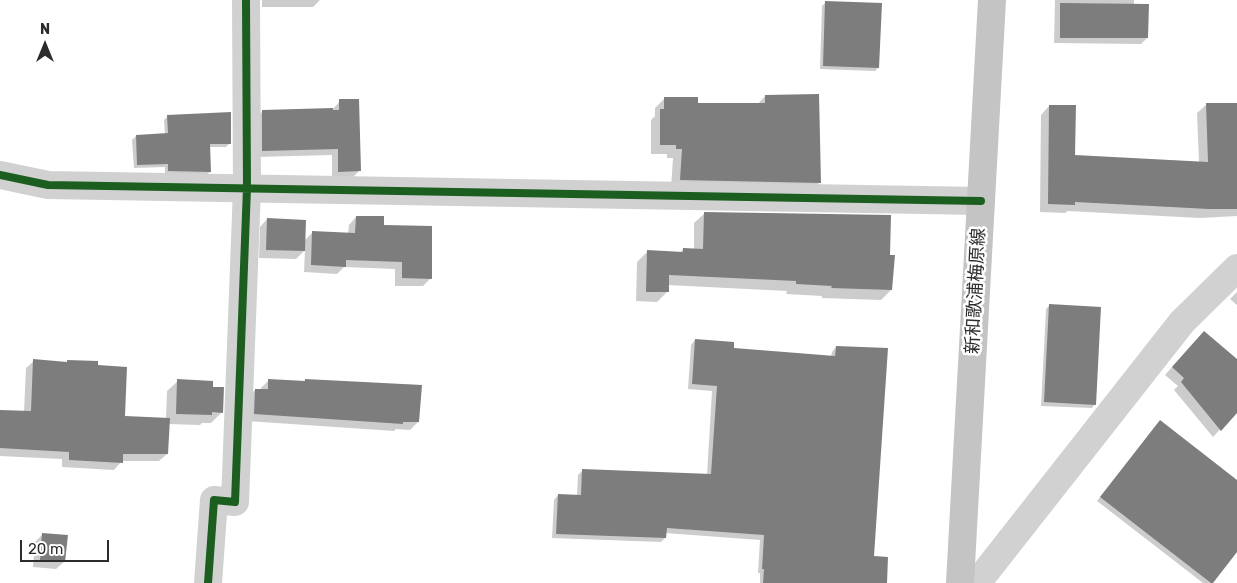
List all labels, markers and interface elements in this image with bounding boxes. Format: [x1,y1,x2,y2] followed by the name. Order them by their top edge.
[20,20,70,70] north arrow
[40,21,50,38] text: N
[962,228,990,354] street label: 新和歌浦梅原線
[22,530,111,562] scale bar
[28,540,63,558] text: 20 m

